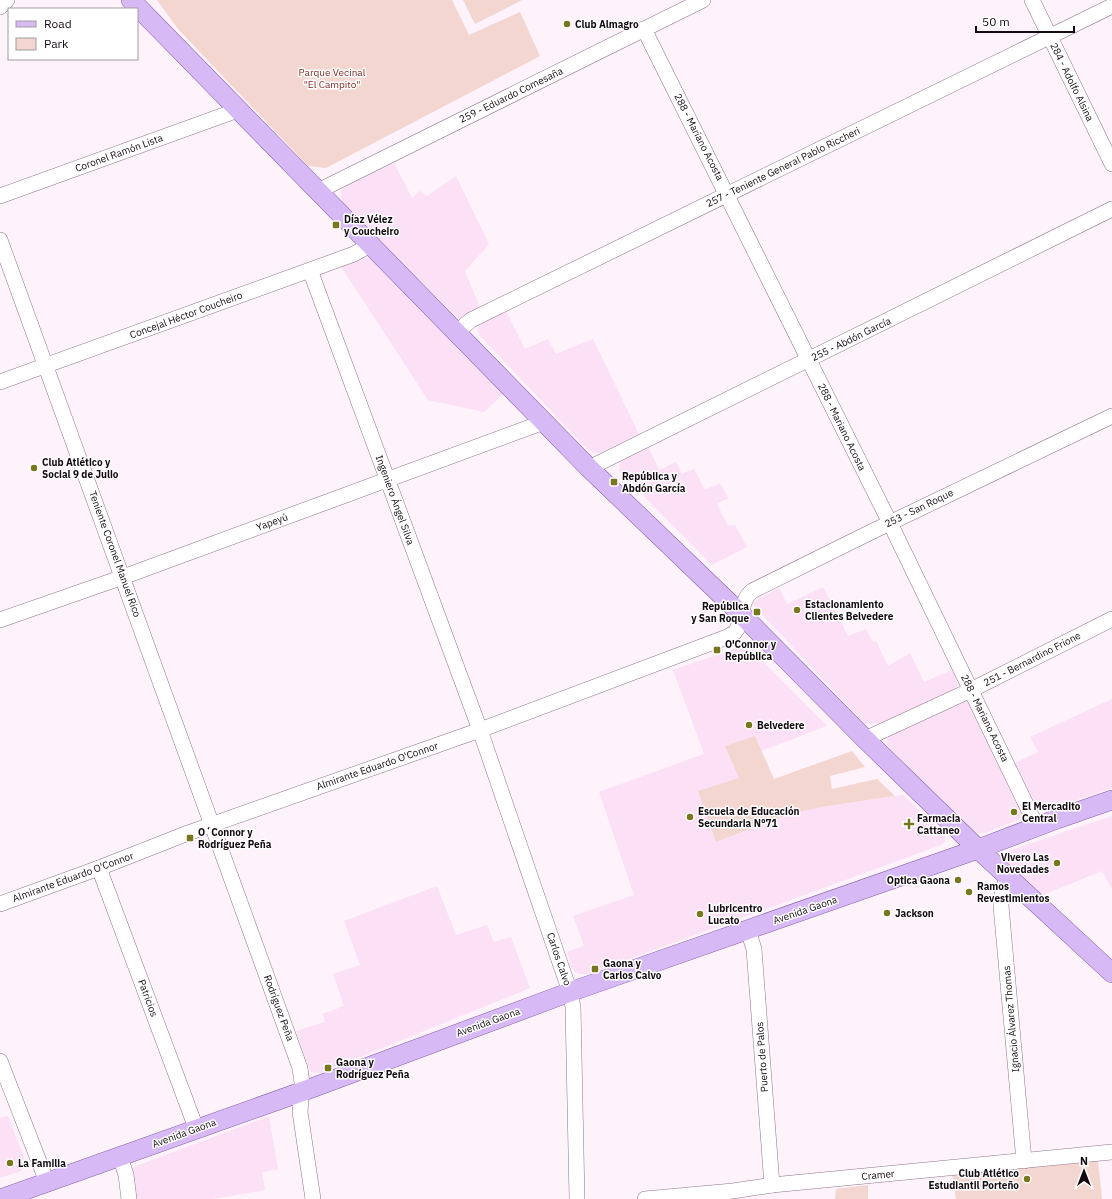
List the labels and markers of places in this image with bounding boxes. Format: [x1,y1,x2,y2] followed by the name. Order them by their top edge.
[575,18,639,31] place label: Club Almagro
[562,19,572,29] marker: Club Almagro
[344,213,399,238] place label: Díaz Vélez y Coucheiro
[331,220,341,230] marker: Díaz Vélez y Coucheiro
[42,456,119,481] place label: Club Atlético y Social 9 de Julio
[29,463,39,473] marker: Club Atlético y Social 9 de Julio
[622,470,686,495] place label: República y Abdón García
[609,477,619,487] marker: República y Abdón García
[805,598,894,623] place label: Estacionamiento Clientes Belvedere
[691,600,749,625] place label: República y San Roque
[792,605,802,615] marker: Estacionamiento Clientes Belvedere
[752,607,762,617] marker: República y San Roque
[725,638,777,663] place label: O'Connor y República
[712,645,722,655] marker: O'Connor y República
[757,719,805,732] place label: Belvedere
[744,720,754,730] marker: Belvedere
[1022,800,1081,825] place label: El Mercadito Central
[698,805,800,830] place label: Escuela de Educación Secundaria N°71
[1009,807,1019,817] marker: El Mercadito Central
[685,812,695,822] marker: Escuela de Educación Secundaria N°71
[917,812,961,837] place label: Farmacia Cattaneo
[904,819,914,829] marker: Farmacia Cattaneo
[198,826,272,851] place label: O´Connor y Rodríguez Peña
[185,833,195,843] marker: O´Connor y Rodríguez Peña
[997,851,1049,876] place label: Vivero Las Novedades
[1052,858,1062,868] marker: Vivero Las Novedades
[887,874,950,887] place label: Optica Gaona
[953,875,963,885] marker: Optica Gaona
[977,880,1050,905] place label: Ramos Revestimientos
[964,887,974,897] marker: Ramos Revestimientos
[708,902,763,927] place label: Lubricentro Lucato
[895,907,934,920] place label: Jackson
[882,908,892,918] marker: Jackson
[695,909,705,919] marker: Lubricentro Lucato
[603,957,662,982] place label: Gaona y Carlos Calvo
[590,964,600,974] marker: Gaona y Carlos Calvo
[336,1056,410,1081] place label: Gaona y Rodríguez Peña
[323,1063,333,1073] marker: Gaona y Rodríguez Peña
[18,1157,66,1170] place label: La Familia
[5,1158,15,1168] marker: La Familia
[928,1167,1019,1192] place label: Club Atlético Estudiantil Porteño
[1022,1174,1032,1184] marker: Club Atlético Estudiantil Porteño

